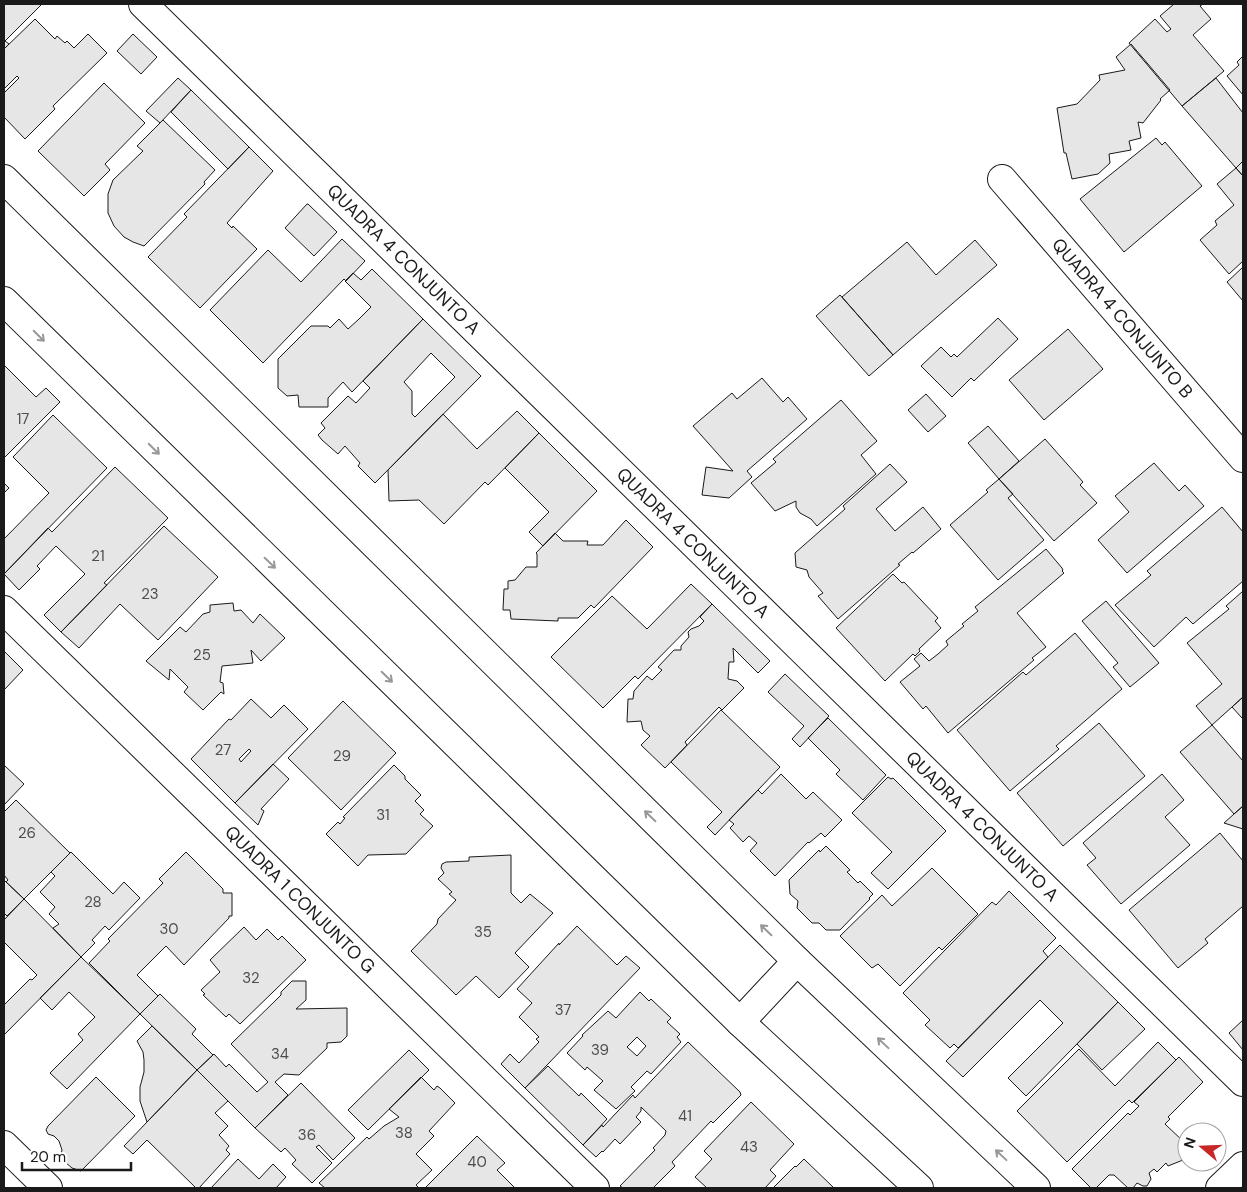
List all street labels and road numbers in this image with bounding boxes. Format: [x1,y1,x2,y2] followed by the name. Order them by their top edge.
[322,179,485,340] street label: QUADRA 4 CONJUNTO A
[1046,233,1198,404] street label: QUADRA 4 CONJUNTO B
[611,462,775,623] street label: QUADRA 4 CONJUNTO A
[900,746,1064,907] street label: QUADRA 4 CONJUNTO A
[219,820,381,979] street label: QUADRA 1 CONJUNTO G

